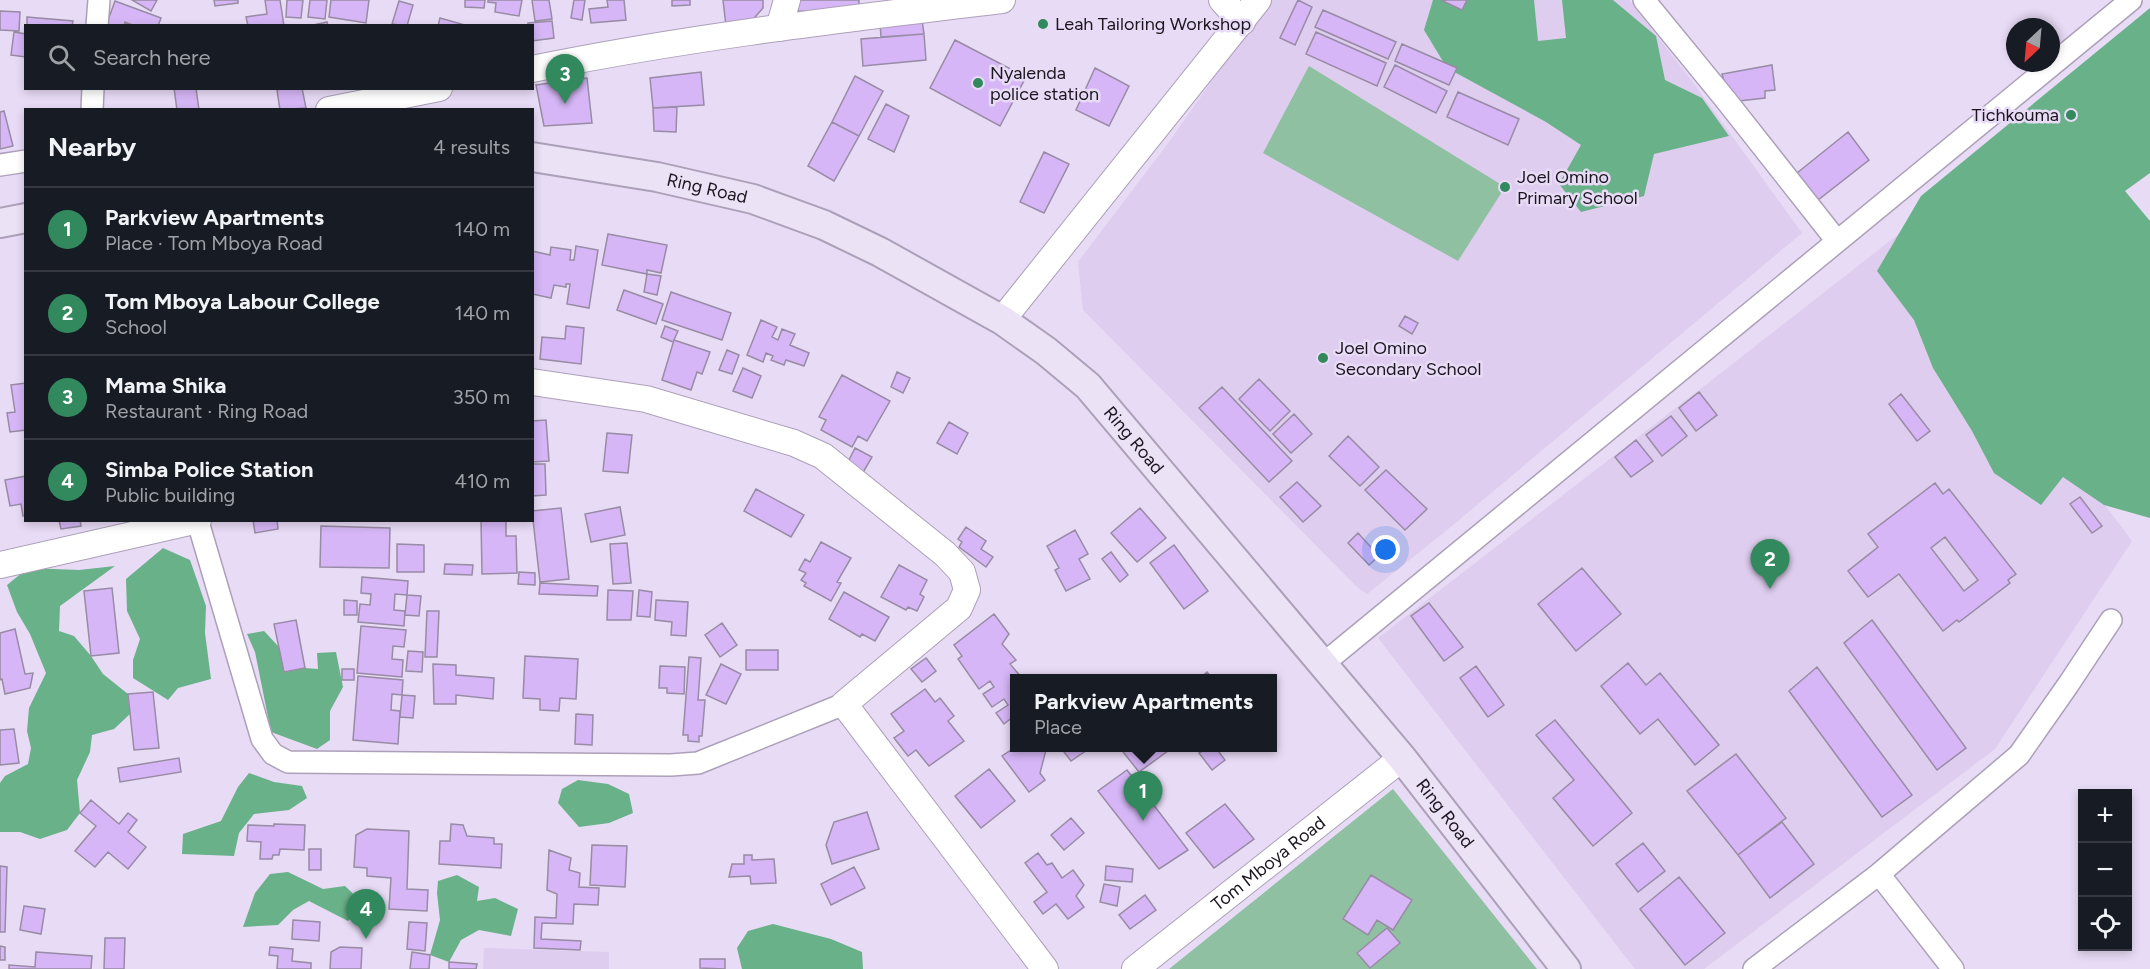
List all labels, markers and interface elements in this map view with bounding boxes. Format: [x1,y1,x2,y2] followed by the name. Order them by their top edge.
[1055,13,1251,35] place label: Leah Tailoring Workshop
[1036,17,1050,31] marker: Leah Tailoring Workshop
[2006,18,2060,72] north arrow
[24,24,534,90] search box
[45,41,78,74] icon: search
[93,44,211,71] text: Search here
[546,54,584,104] pin: 3
[990,62,1099,105] place label: Nyalenda police station
[971,76,985,90] marker: Nyalenda police station
[1972,104,2059,126] place label: Tichkouma
[2064,108,2078,122] marker: Tichkouma
[48,131,136,163] text: Nearby
[433,135,510,159] text: 4 results
[1517,166,1638,209] place label: Joel Omino Primary School
[665,169,750,208] street label: Ring Road
[1498,180,1512,194] marker: Joel Omino Primary School
[105,204,324,231] text: Parkview Apartments
[63,217,72,241] text: 1
[455,217,510,241] text: 140 m
[105,231,323,255] text: Place · Tom Mboya Road
[105,288,380,315] text: Tom Mboya Labour College
[62,301,73,325] text: 2
[455,301,510,325] text: 140 m
[105,315,167,339] text: School
[1335,337,1482,380] place label: Joel Omino Secondary School
[1316,351,1330,365] marker: Joel Omino Secondary School
[105,372,226,399] text: Mama Shika
[62,385,73,409] text: 3
[453,385,510,409] text: 350 m
[105,399,308,423] text: Restaurant · Ring Road
[1099,402,1169,479] street label: Ring Road
[105,456,313,483] text: Simba Police Station
[61,469,74,493] text: 4
[455,469,510,493] text: 410 m
[105,483,235,507] text: Public building
[1371,535,1400,564] your location
[1750,540,1790,589] pin: 2
[1010,674,1277,752] popup
[1034,688,1253,715] text: Parkview Apartments
[1034,715,1082,739] text: Place
[1124,772,1162,821] pin: 1
[1411,774,1479,853] street label: Ring Road
[2078,789,2132,951] map controls
[2078,789,2132,843] button: +
[1207,812,1330,915] street label: Tom Mboya Road
[2078,843,2132,897] button: −
[346,890,386,939] pin: 4
[2078,897,2132,951] button: locate

